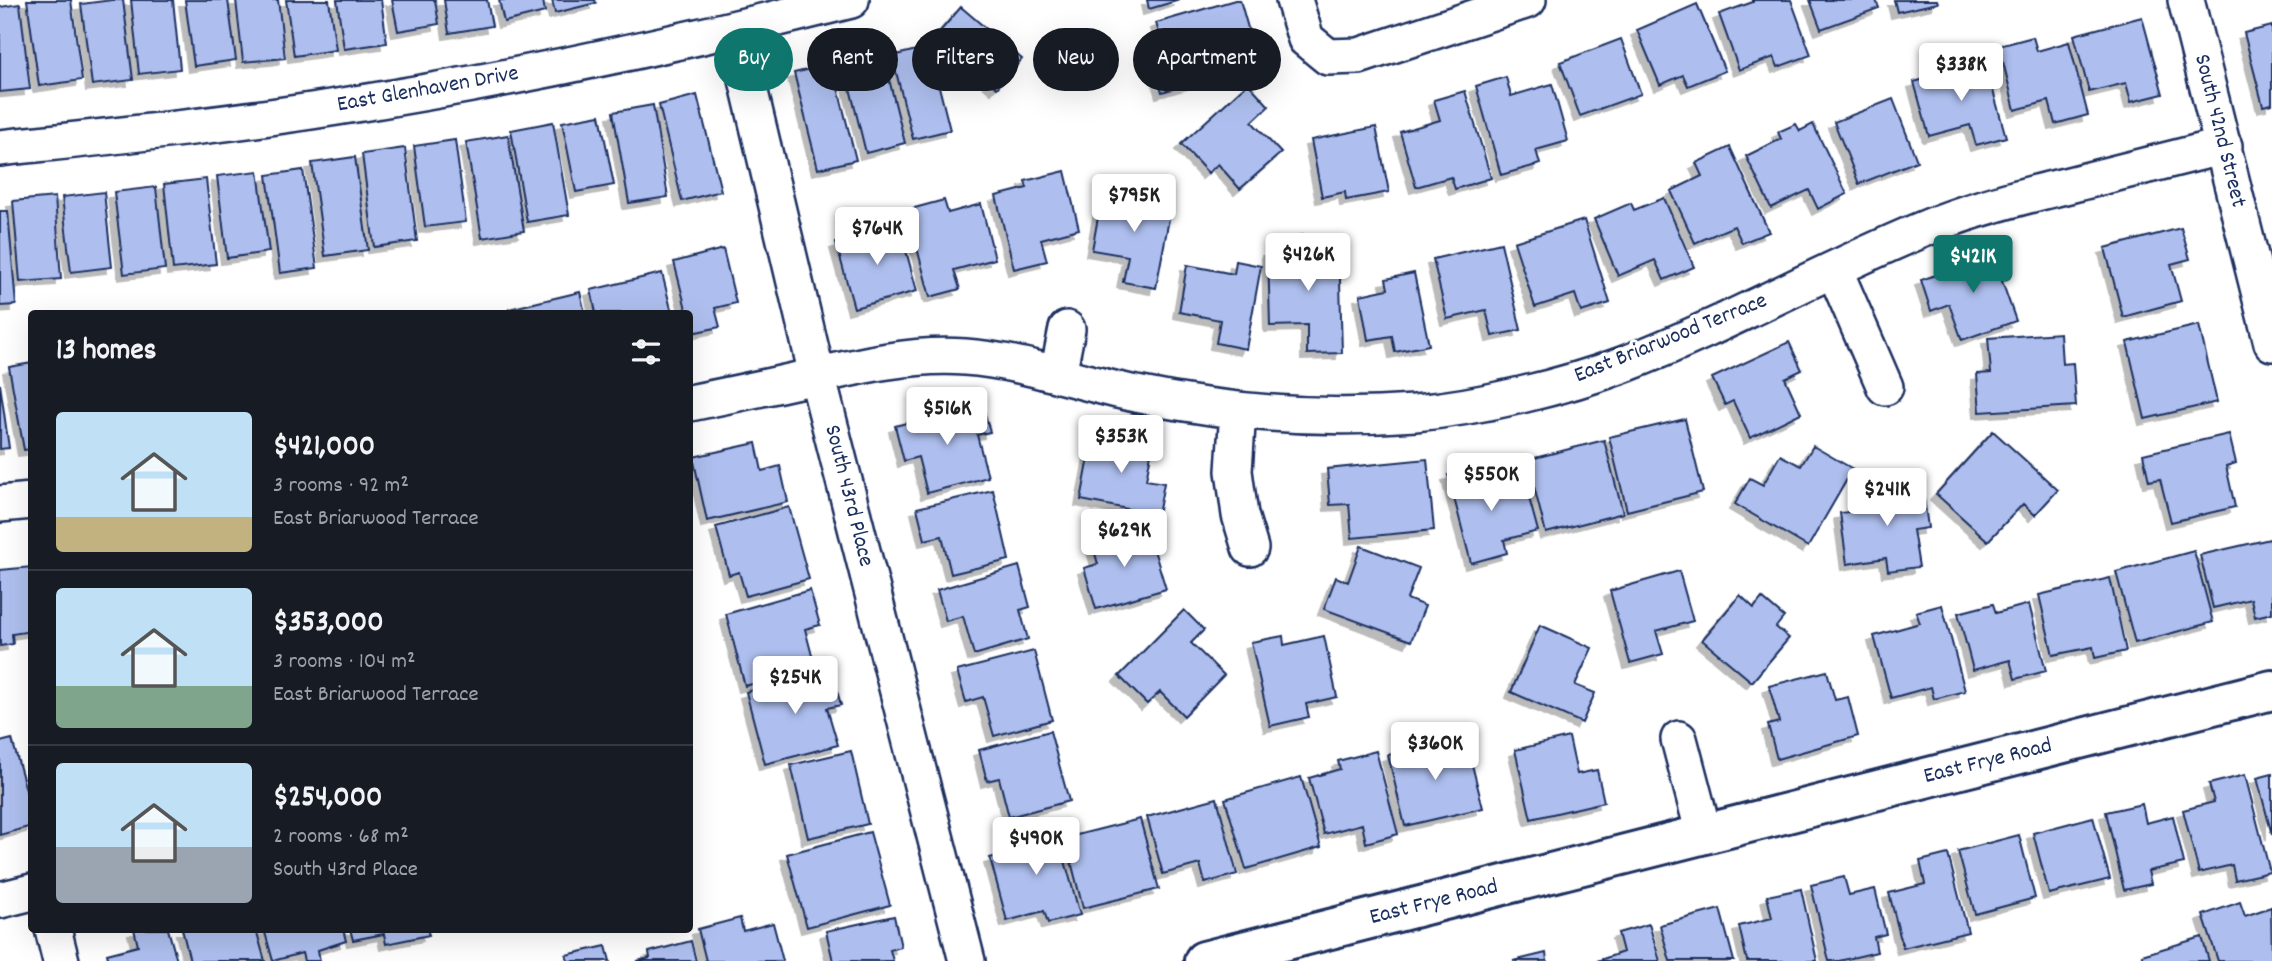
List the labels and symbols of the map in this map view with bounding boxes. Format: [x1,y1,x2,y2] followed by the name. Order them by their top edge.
[1912,43,2010,103] pin: $338K
[2184,51,2254,211] street label: South 42nd Street
[335,58,521,122] street label: East Glenhaven Drive
[1085,174,1183,234] pin: $795K
[828,208,926,267] pin: $764K
[1259,233,1357,293] pin: $426K
[1924,236,2022,295] pin: $421K
[1570,285,1772,393] street label: East Briarwood Terrace
[898,388,996,447] pin: $516K
[1072,416,1170,475] pin: $353K
[814,422,882,570] street label: South 43rd Place
[1442,454,1540,513] pin: $550K
[1838,468,1936,528] pin: $241K
[1075,510,1173,569] pin: $629K
[746,656,844,716] pin: $254K
[1386,722,1484,782] pin: $360K
[1920,730,2056,794] street label: East Frye Road
[987,818,1085,877] pin: $490K
[1366,871,1502,935] street label: East Frye Road

